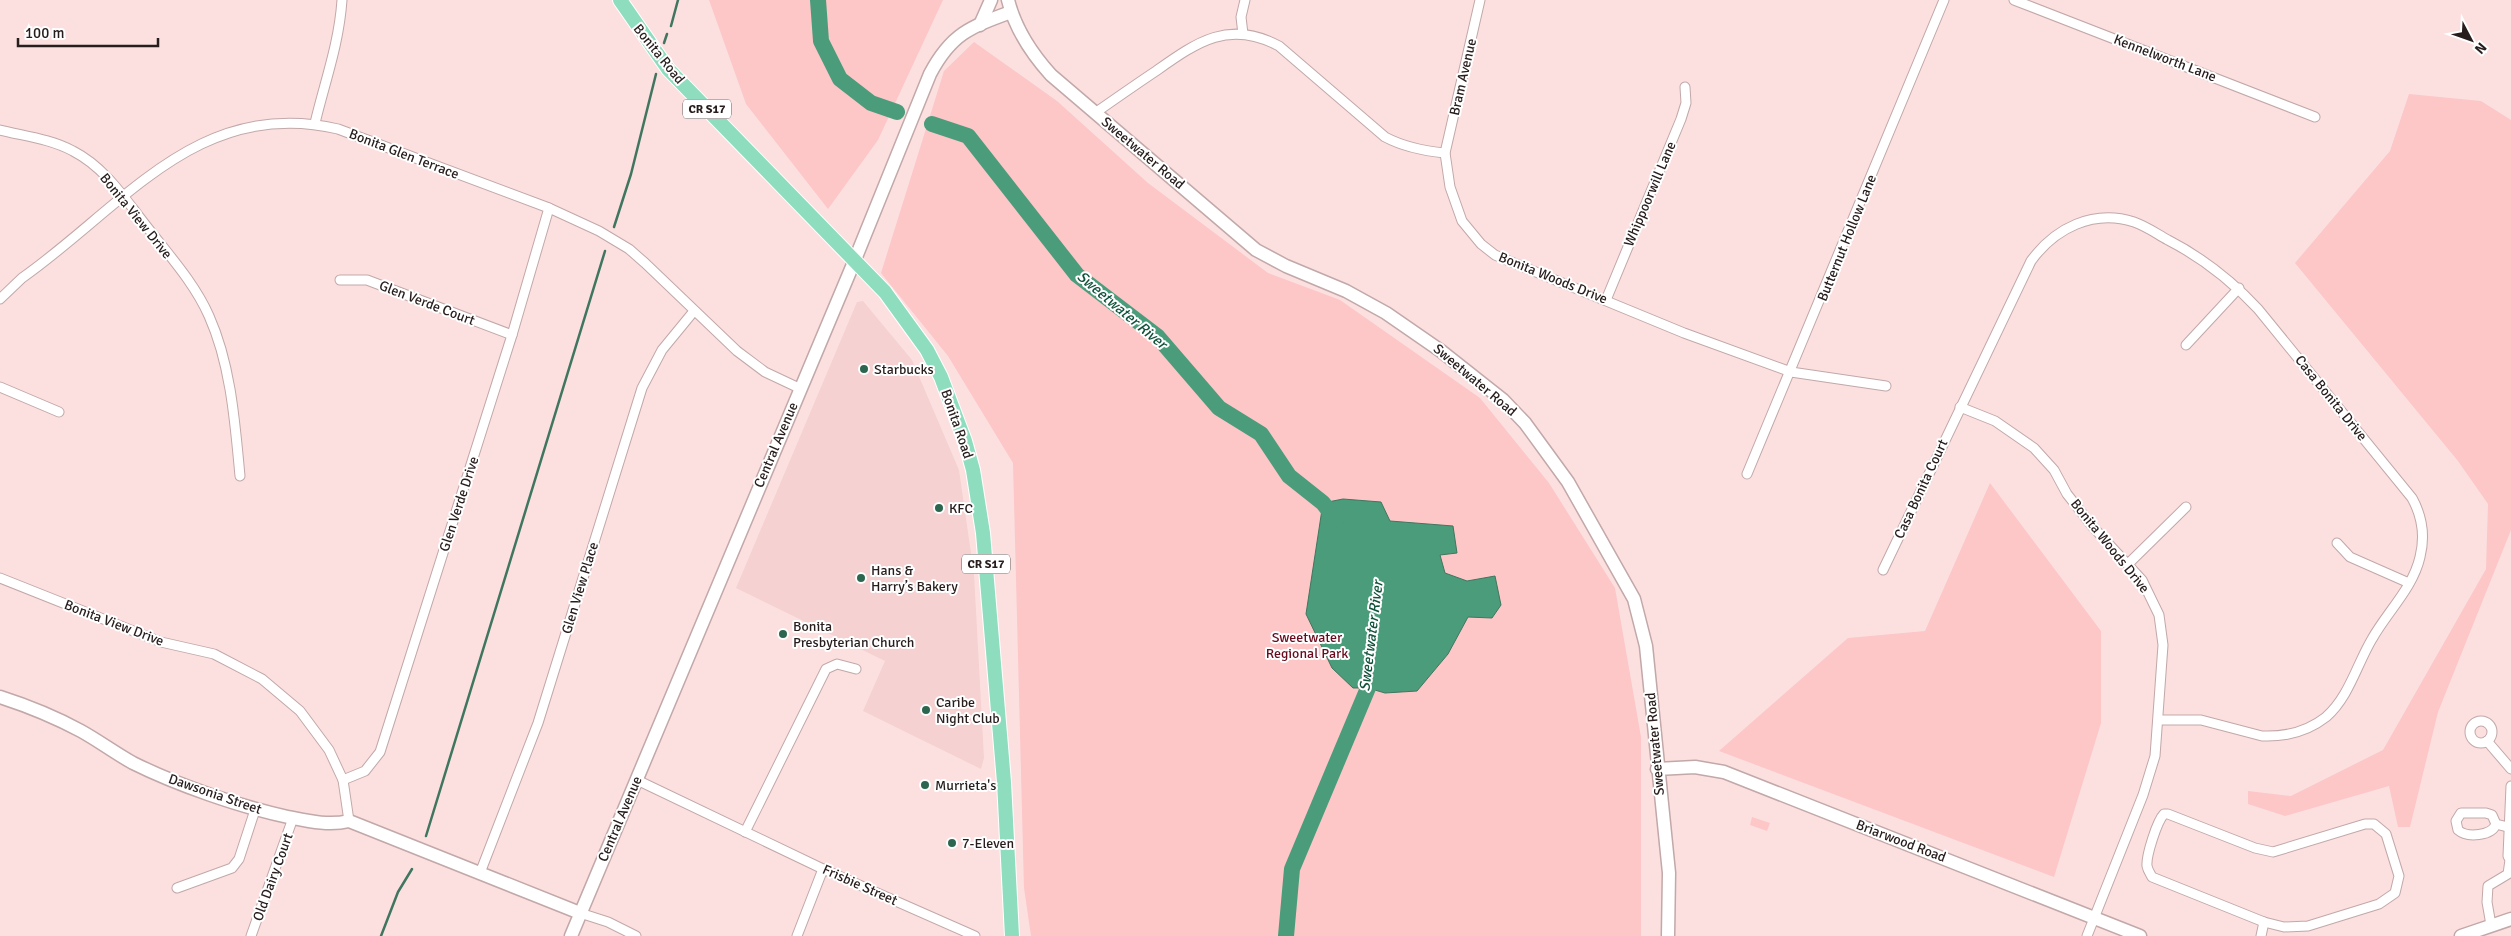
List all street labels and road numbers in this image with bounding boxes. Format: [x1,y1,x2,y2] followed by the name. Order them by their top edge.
[630,21,688,87] street label: Bonita Road
[2111,31,2219,85] street label: Kennelworth Lane
[1446,37,1480,117] street label: Bram Avenue
[683,100,731,118] road number: CR S17
[1098,113,1188,193] street label: Sweetwater Road
[347,125,461,183] street label: Bonita Glen Terrace
[1620,139,1680,249] street label: Whippoorwill Lane
[96,170,176,262] street label: Bonita View Drive
[1814,172,1880,304] street label: Butternut Hollow Lane
[1496,248,1610,308] street label: Bonita Woods Drive
[377,277,477,329] street label: Glen Verde Court
[1430,340,1520,420] street label: Sweetwater Road
[2291,352,2371,444] street label: Casa Bonita Drive
[937,387,977,461] street label: Bonita Road
[750,400,802,490] street label: Central Avenue
[1891,437,1951,541] street label: Casa Bonita Court
[436,454,482,554] street label: Glen Verde Drive
[2067,496,2153,596] street label: Bonita Woods Drive
[558,540,602,636] street label: Glen View Place
[962,554,1010,574] road number: CR S17
[62,596,166,650] street label: Bonita View Drive
[1642,692,1668,796] street label: Sweetwater Road
[166,770,264,818] street label: Dawsonia Street
[594,774,646,864] street label: Central Avenue
[1854,816,1948,866] street label: Briarwood Road
[249,831,297,923] street label: Old Dairy Court
[820,861,900,909] street label: Frisbie Street

